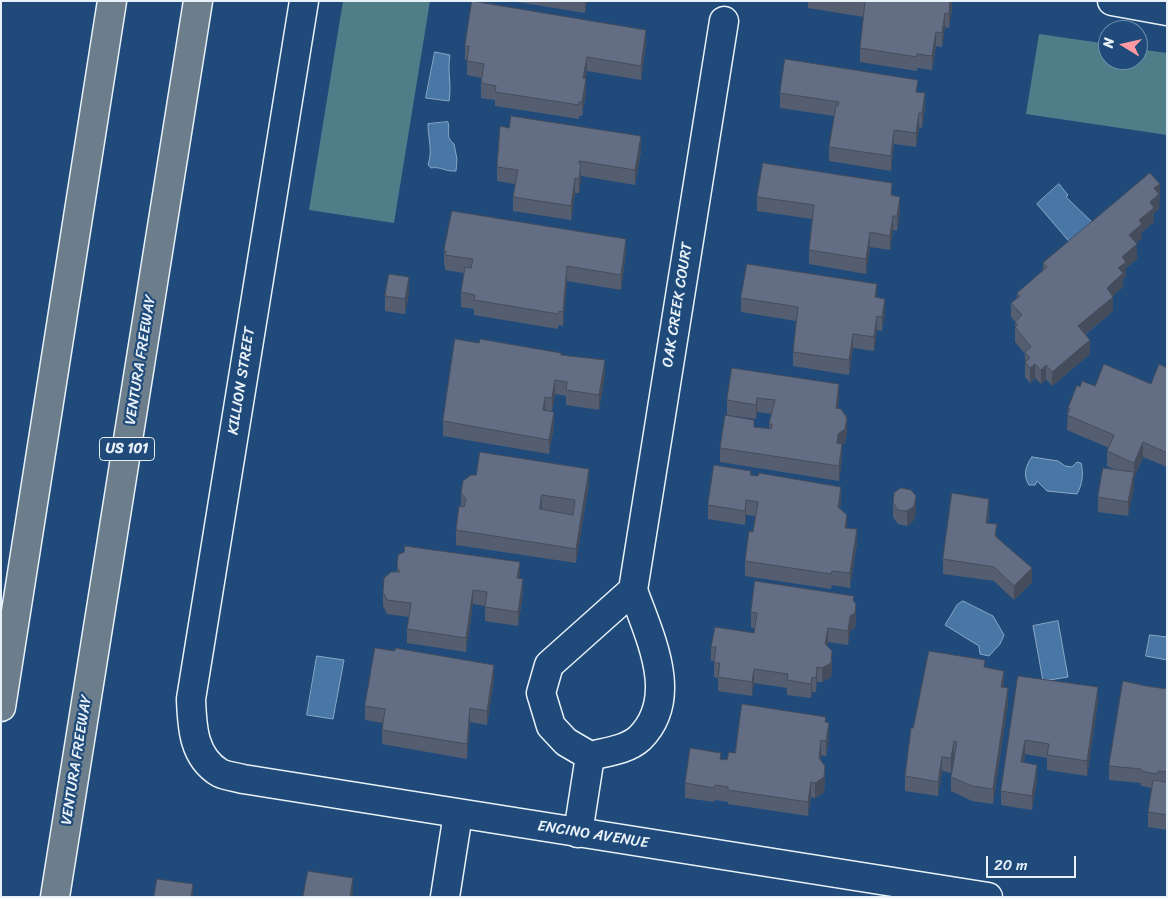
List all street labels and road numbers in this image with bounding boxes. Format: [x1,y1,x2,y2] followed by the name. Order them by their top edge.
[659,241,697,369] street label: OAK CREEK COURT
[122,294,160,426] street label: VENTURA FREEWAY
[225,326,259,436] street label: KILLION STREET
[100,438,154,460] road number: US 101
[58,694,96,826] street label: VENTURA FREEWAY
[536,817,650,853] street label: ENCINO AVENUE

